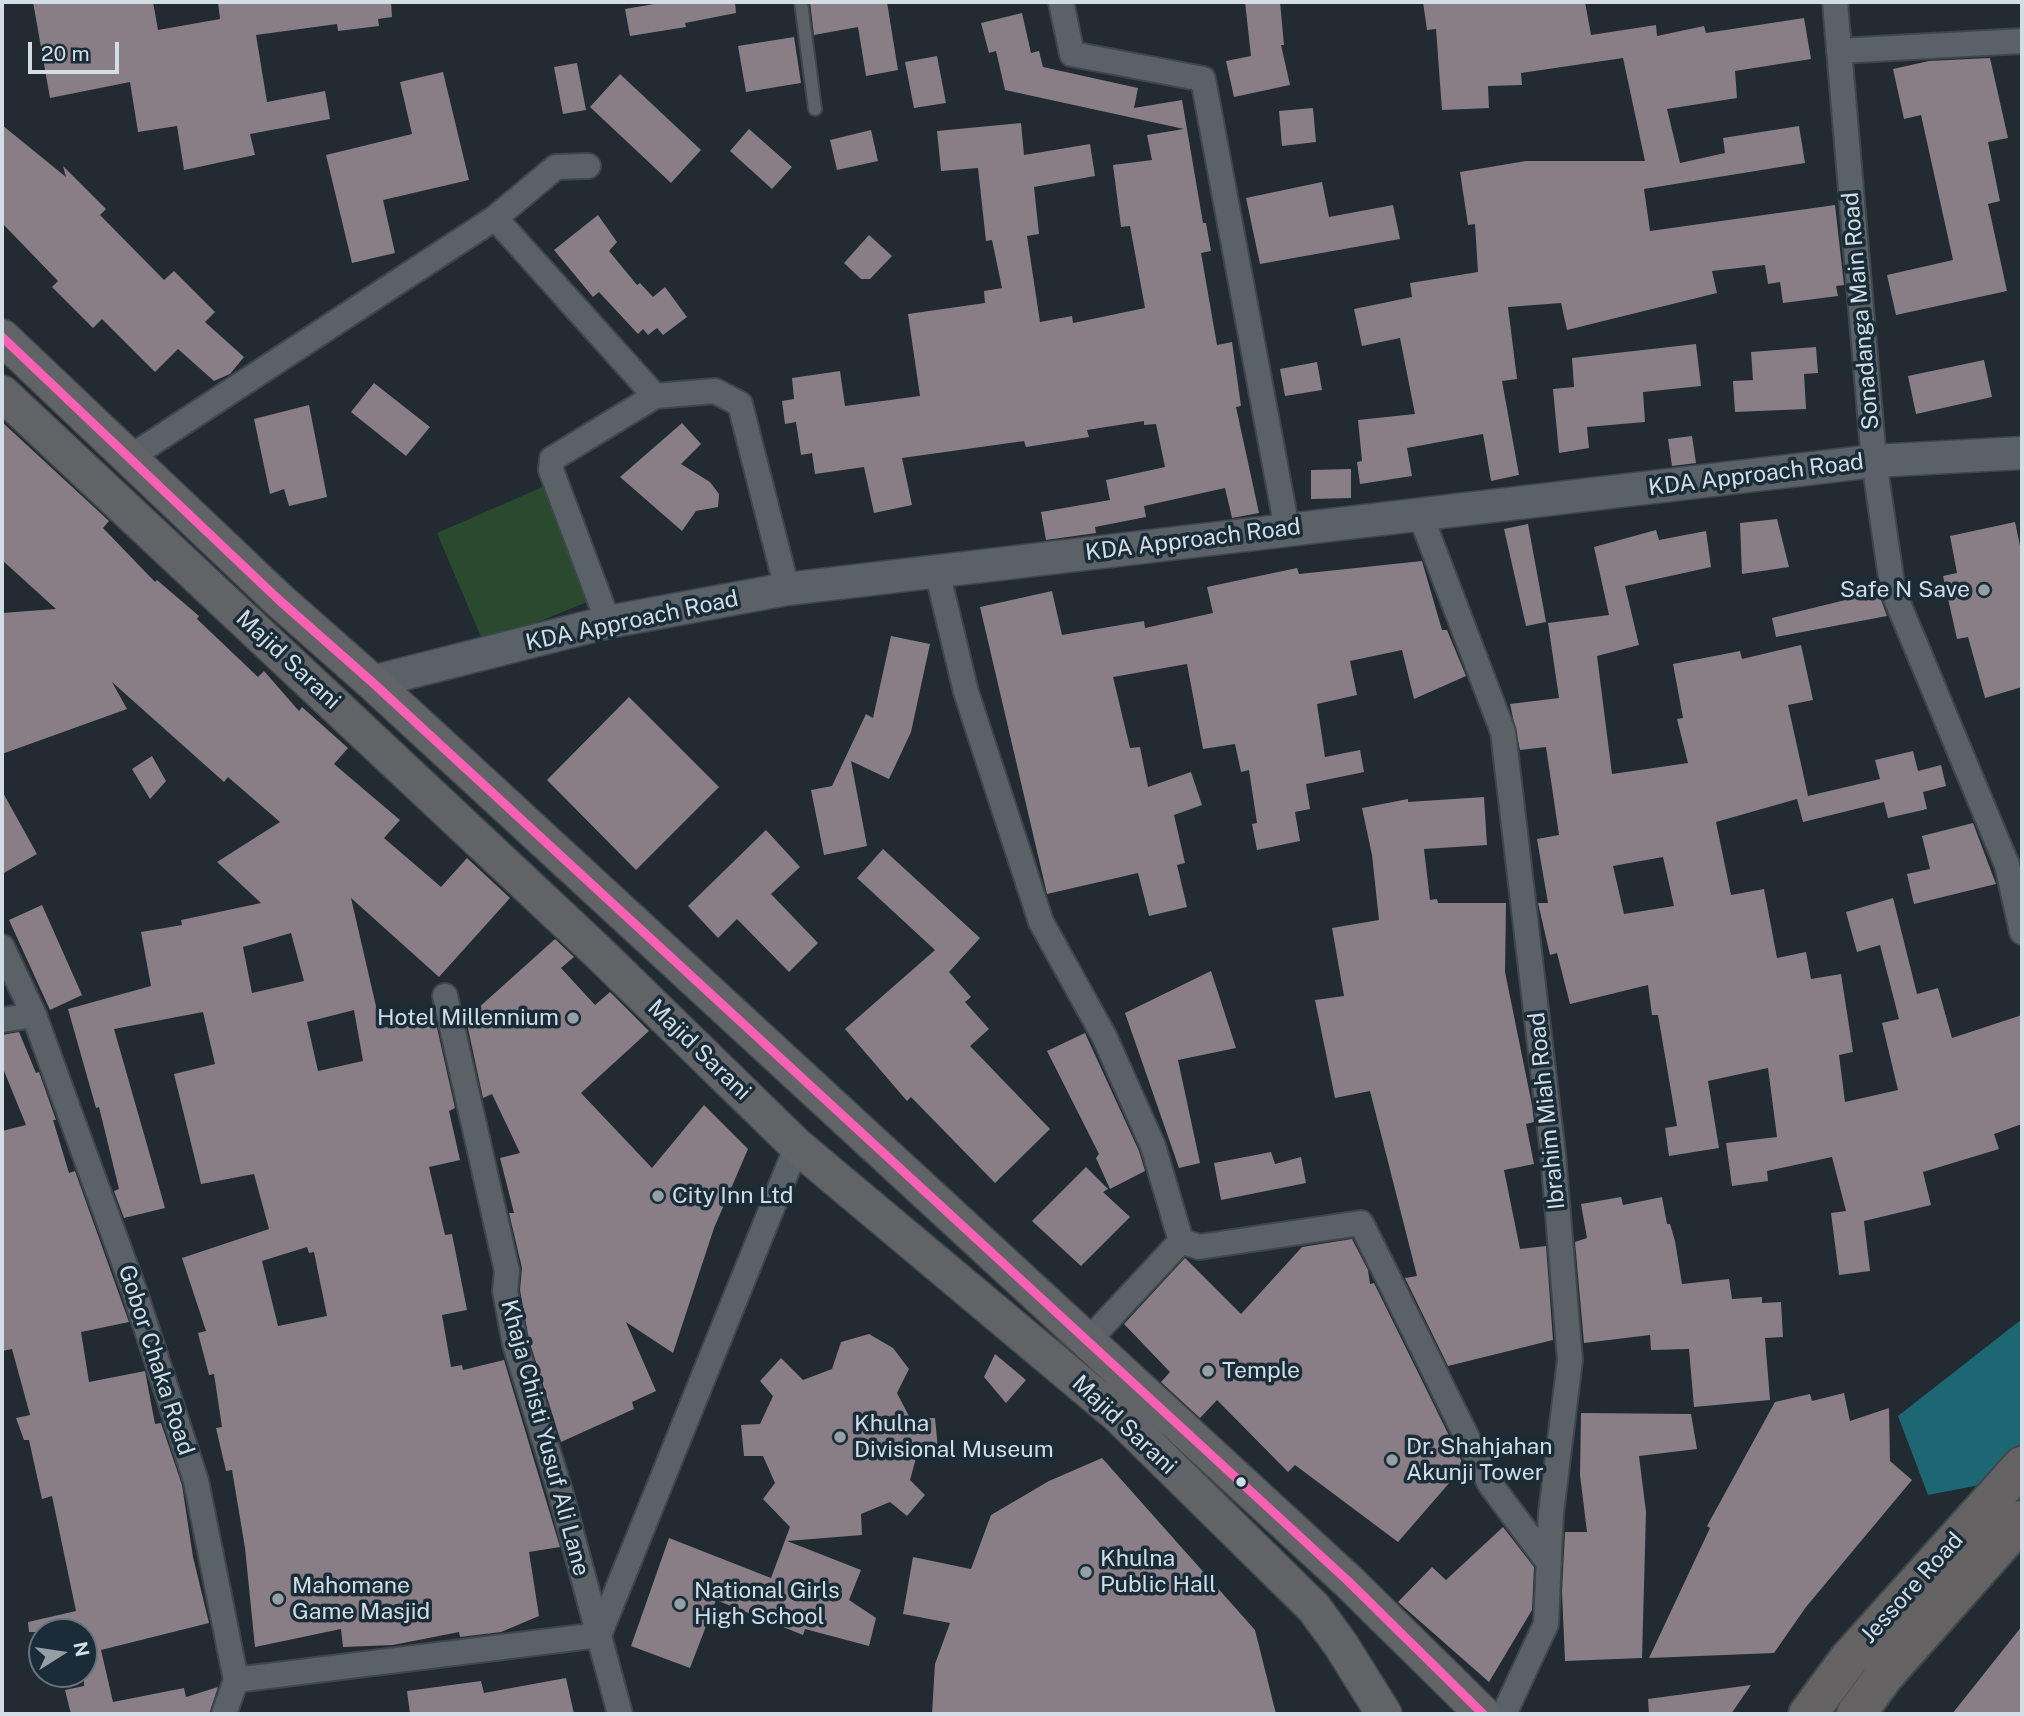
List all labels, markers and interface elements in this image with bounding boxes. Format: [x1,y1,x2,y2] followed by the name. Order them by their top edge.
[32,28,122,72] scale bar
[41,41,90,66] text: 20 m
[1837,191,1885,431] street label: Sonadanga Main Road
[1647,448,1865,502] street label: KDA Approach Road
[1084,513,1302,567] street label: KDA Approach Road
[1840,576,1970,604] place label: Safe N Save
[1976,582,1992,598] marker: Safe N Save
[523,585,741,657] street label: KDA Approach Road
[230,605,346,715] street label: Majid Sarani
[642,994,756,1106] street label: Majid Sarani
[377,1004,559,1032] place label: Hotel Millennium
[565,1010,581,1026] marker: Hotel Millennium
[1523,1011,1571,1211] street label: Ibrahim Miah Road
[672,1182,793,1210] place label: City Inn Ltd
[650,1188,666,1204] marker: City Inn Ltd
[112,1261,200,1459] street label: Gobor Chaka Road
[495,1297,595,1579] street label: Khaja Chisti Yusuf Ali Lane
[1222,1357,1300,1385] place label: Temple
[1200,1363,1216,1379] marker: Temple
[1066,1370,1182,1480] street label: Majid Sarani
[854,1410,1054,1464] place label: Khulna Divisional Museum
[832,1429,848,1445] marker: Khulna Divisional Museum
[1406,1433,1553,1487] place label: Dr. Shahjahan Akunji Tower
[1384,1452,1400,1468] marker: Dr. Shahjahan Akunji Tower
[1234,1475,1248,1489] unlabelled marker
[1855,1527,1969,1649] street label: Jessore Road
[1100,1545,1216,1599] place label: Khulna Public Hall
[1078,1564,1094,1580] marker: Khulna Public Hall
[292,1572,430,1626] place label: Mahomane Game Masjid
[694,1577,840,1631] place label: National Girls High School
[270,1591,286,1607] marker: Mahomane Game Masjid
[672,1596,688,1612] marker: National Girls High School
[28,1618,98,1688] north arrow
[69,1639,94,1659] text: N

